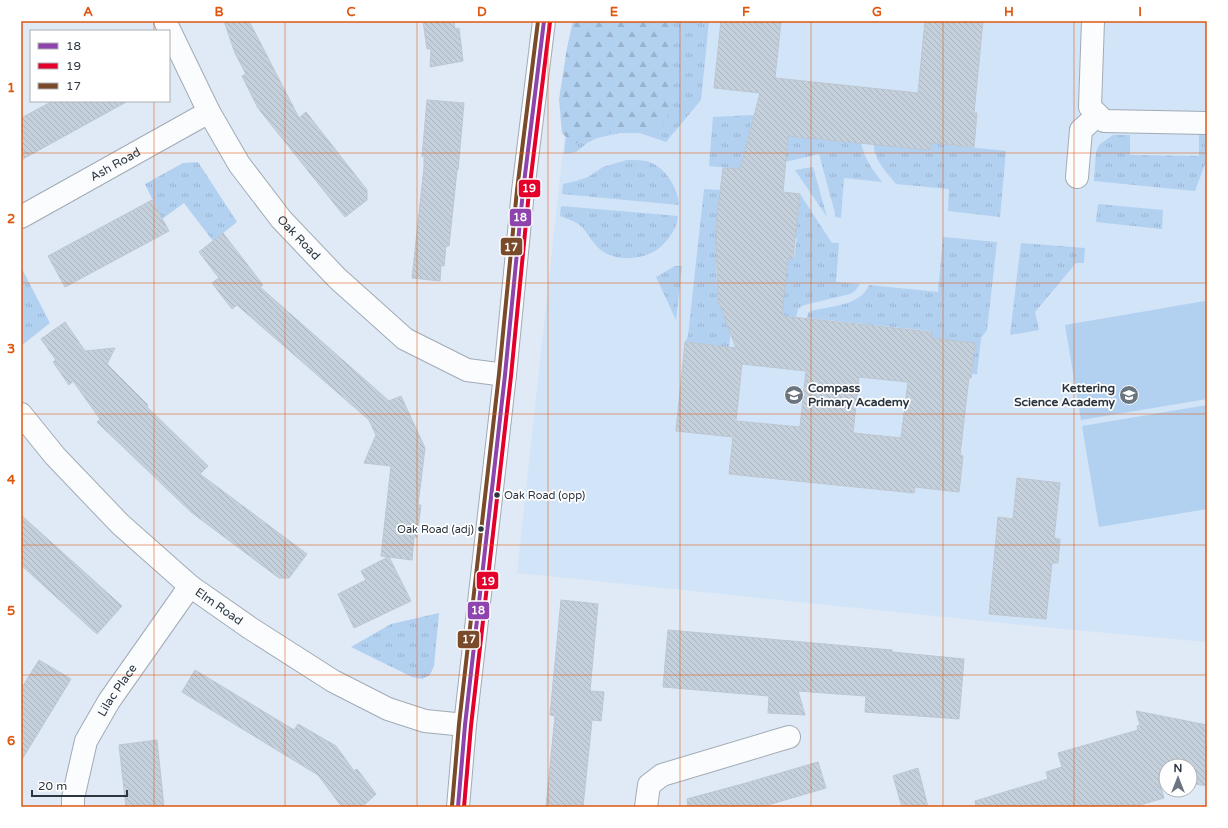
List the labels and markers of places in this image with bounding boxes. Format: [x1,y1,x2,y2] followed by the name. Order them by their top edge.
[808,381,910,410] place label: Compass Primary Academy
[1014,381,1116,410] place label: Kettering Science Academy
[783,384,805,406] school or university icon: Compass Primary Academy
[1118,384,1140,406] school or university icon: Kettering Science Academy
[504,489,585,502] place label: Oak Road (opp)
[492,490,502,500] marker: Oak Road (opp)
[397,523,474,536] place label: Oak Road (adj)
[476,524,486,534] marker: Oak Road (adj)

